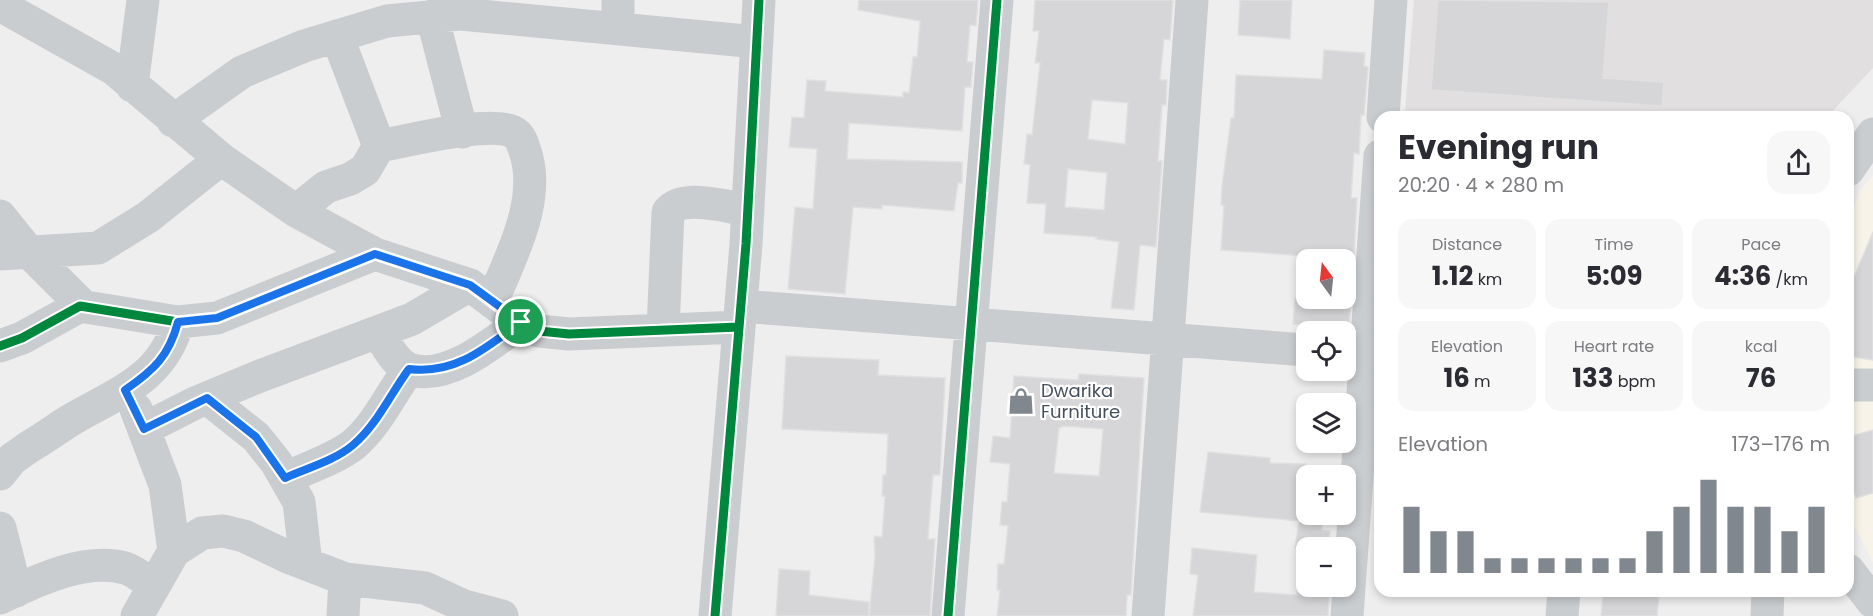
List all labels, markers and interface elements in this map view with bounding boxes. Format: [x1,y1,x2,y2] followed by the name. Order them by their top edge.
[1398,124,1599,171] text: Evening run
[1767,131,1830,194] button: share
[1398,171,1564,199] text: 20:20 · 4 × 280 m
[1432,233,1502,256] text: Distance
[1595,233,1634,256] text: Time
[1741,233,1781,256] text: Pace
[1296,249,1356,309] north arrow
[1296,249,1356,597] map controls
[1432,258,1473,294] text: 1.12
[1585,258,1643,294] text: 5:09
[1714,258,1771,294] text: 4:36
[1473,268,1502,291] text: km
[1771,268,1808,291] text: /km
[495,296,546,347] pin
[504,305,537,338] icon: arrive
[1296,321,1356,381] button: locate
[1431,335,1503,358] text: Elevation
[1574,335,1654,358] text: Heart rate
[1745,335,1777,358] text: kcal
[1443,360,1470,396] text: 16
[1572,360,1613,396] text: 133
[1746,360,1776,396] text: 76
[1470,370,1491,393] text: m
[1613,370,1656,393] text: bpm
[1041,378,1120,424] place label: Dwarika Furniture
[1006,386,1036,416] shop icon: Dwarika Furniture
[1296,393,1356,453] button: layers
[1398,430,1488,458] text: Elevation
[1731,430,1830,458] text: 173–176 m
[1296,465,1356,525] button: +
[1296,537,1356,597] button: −

